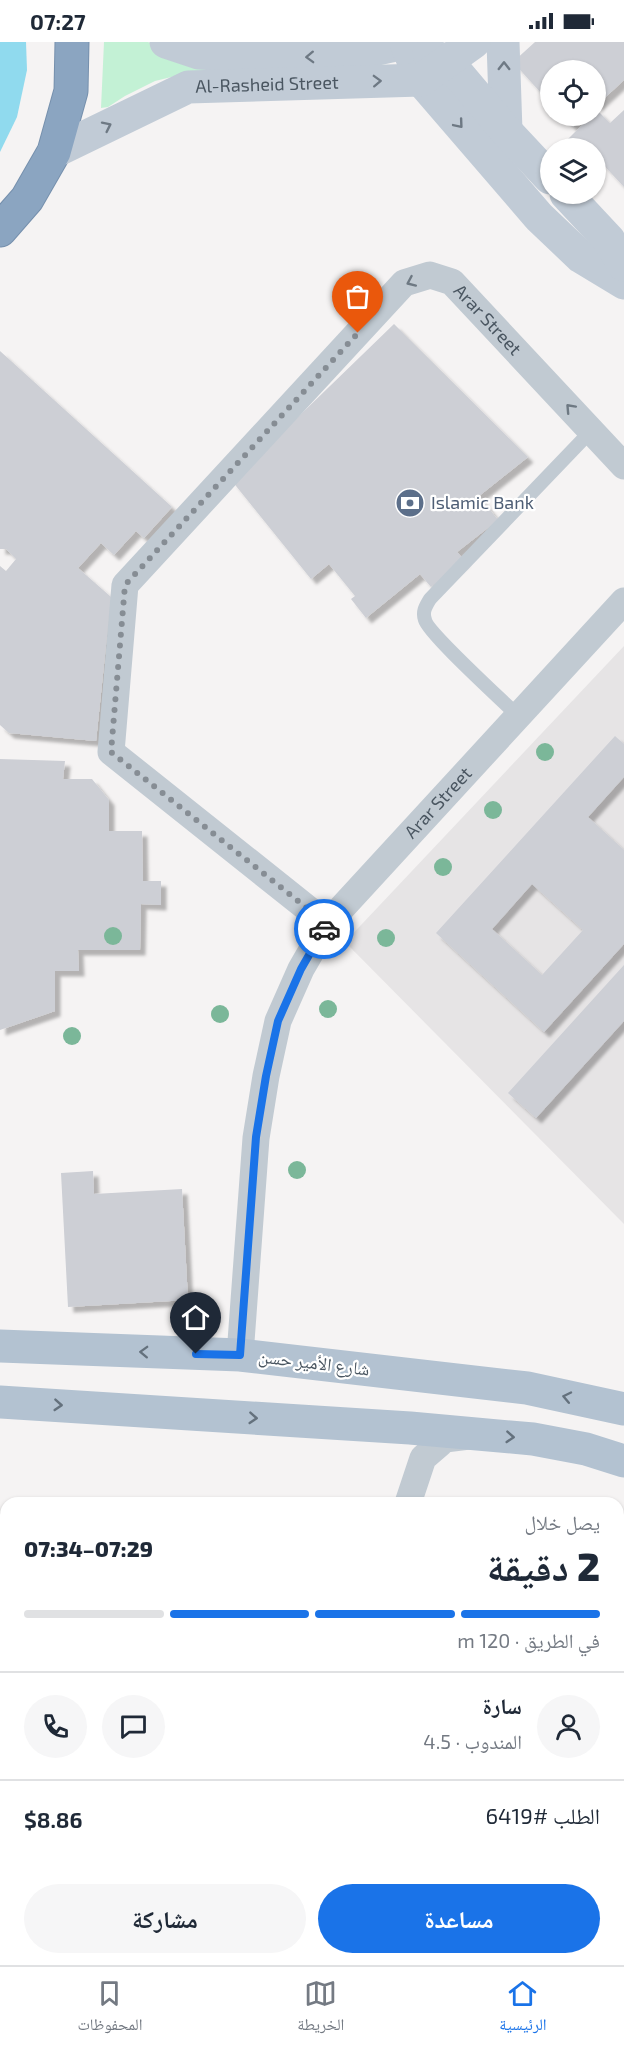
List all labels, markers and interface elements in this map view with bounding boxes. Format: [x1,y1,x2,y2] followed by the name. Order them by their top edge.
[30,8,86,34] text: 07:27
[305,51,314,63] one-way arrow
[540,60,606,204] map controls
[540,60,606,126] button: locate
[498,61,510,70] one-way arrow
[195,70,339,97] street label: Al-Rasheid Street
[372,75,381,88] one-way arrow
[452,117,463,128] one-way arrow
[100,121,111,133] one-way arrow
[540,138,606,204] button: layers
[332,271,383,333] pin
[407,275,418,287] one-way arrow
[450,279,527,359] street label: Arar Street
[341,280,374,313] icon: bag
[566,404,577,415] one-way arrow
[394,487,426,519] bank icon: Islamic Bank
[431,491,534,513] place label: Islamic Bank
[399,762,476,843] street label: Arar Street
[294,899,354,959] courier
[308,913,341,946] icon: car
[170,1292,221,1354] pin
[179,1301,212,1334] icon: home
[257,1344,371,1381] street label: شارع الأمير حسن
[139,1346,148,1359] one-way arrow
[562,1391,572,1404] one-way arrow
[54,1398,63,1411] one-way arrow
[249,1411,258,1424] one-way arrow
[506,1431,515,1444] one-way arrow
[524,1510,600,1534] text: يصل خلال
[24,1535,153,1561] text: 07:29–07:34
[487,1542,600,1589] text: 2 دقيقة
[457,1628,600,1652] text: في الطريق · 120 m
[483,1692,522,1718] text: سارة
[24,1695,87,1758] button: phone
[102,1695,165,1758] button: chat
[537,1695,600,1758] button: person
[423,1729,522,1753] text: المندوب · 4.5
[485,1802,600,1828] text: الطلب #6419
[24,1806,83,1832] text: $8.86
[24,1884,306,1953] button: مشاركة
[318,1884,600,1953] button: مساعدة
[77,1977,143,2040] tab: المحفوظات
[297,1977,344,2040] tab: الخريطة
[499,1977,547,2040] tab: الرئيسية

